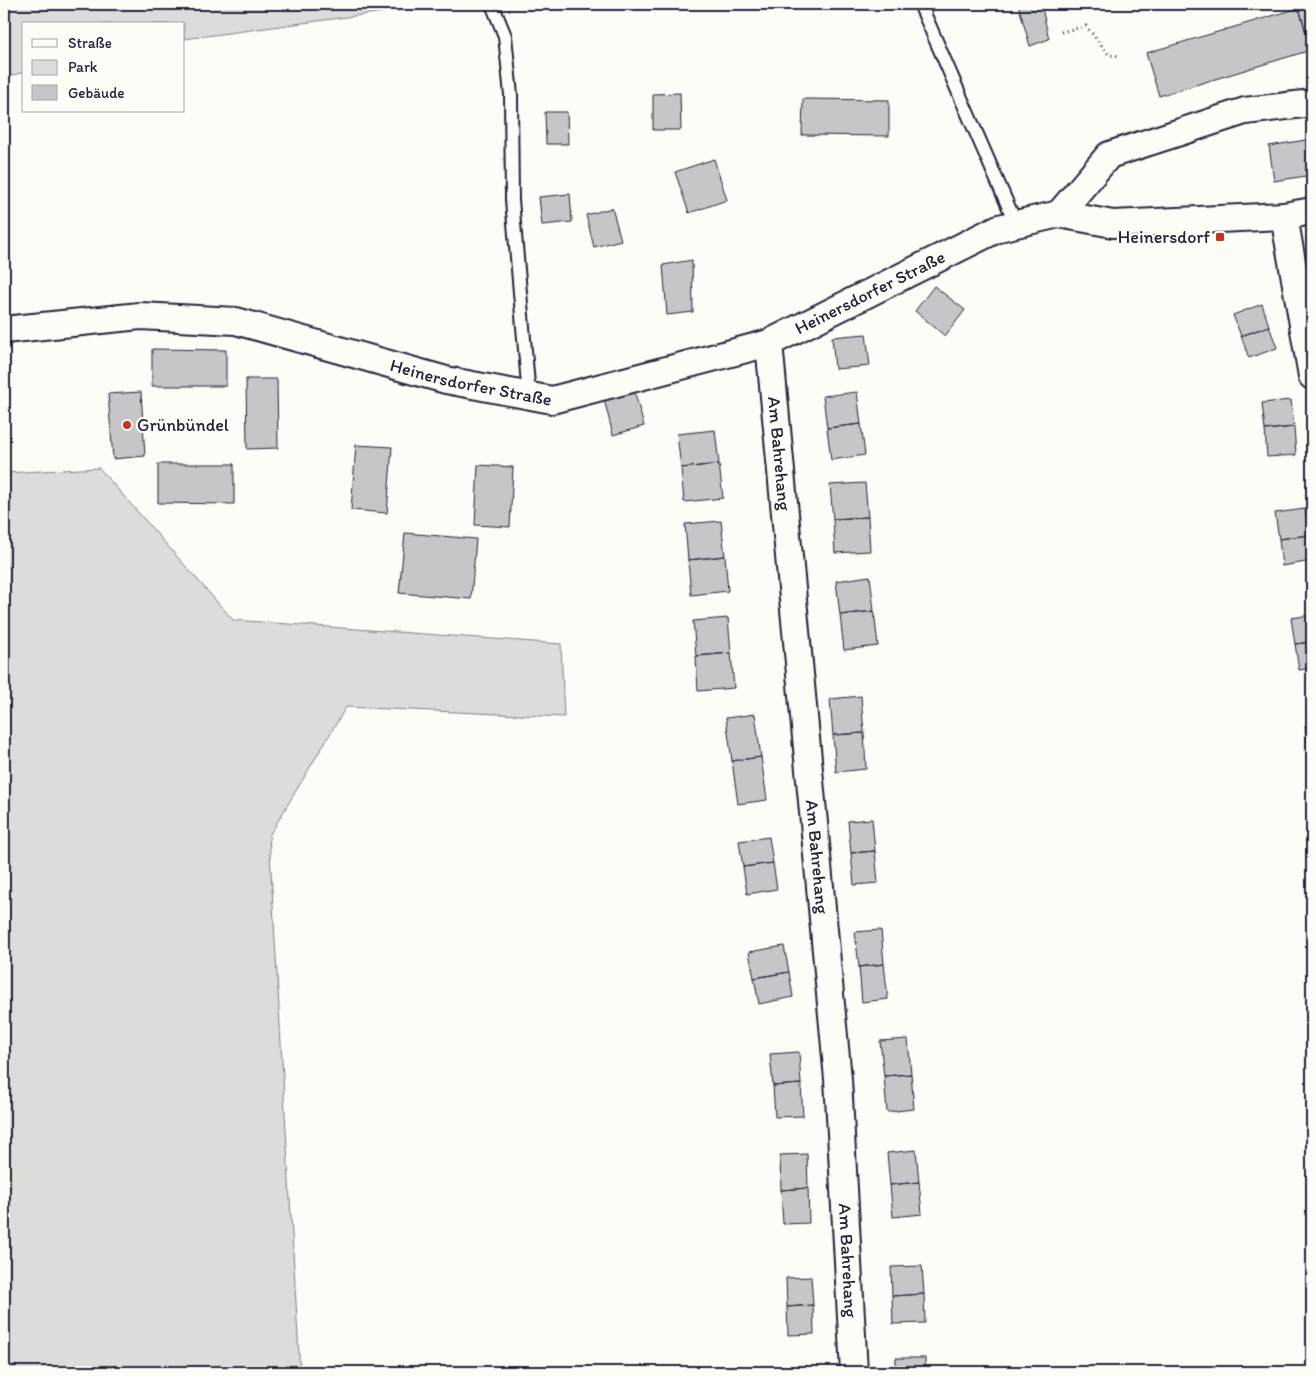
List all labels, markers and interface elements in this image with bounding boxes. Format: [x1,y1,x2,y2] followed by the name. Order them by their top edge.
[22,22,185,112] legend
[68,34,112,52] text: Straße
[68,58,98,76] text: Park
[68,84,125,102] text: Gebäude
[1118,226,1210,248] place label: Heinersdorf
[1214,231,1226,243] marker: Heinersdorf
[791,246,949,339] street label: Heinersdorfer Straße
[388,354,554,411] street label: Heinersdorfer Straße
[763,395,796,512] street label: Am Bahrehang
[137,414,229,436] place label: Grünbündel
[121,419,133,431] marker: Grünbündel
[801,799,834,916] street label: Am Bahrehang
[834,1203,862,1319] street label: Am Bahrehang

